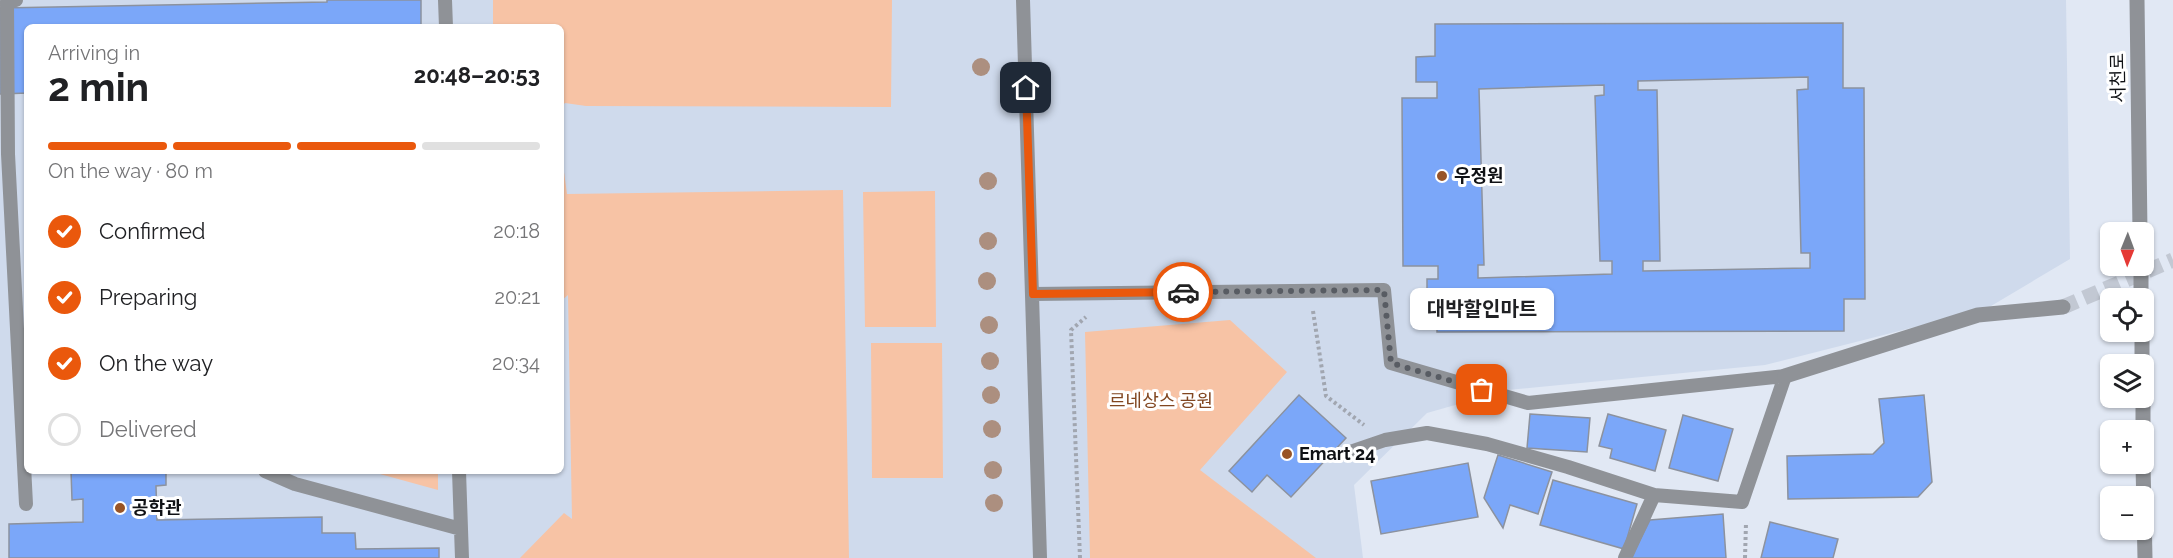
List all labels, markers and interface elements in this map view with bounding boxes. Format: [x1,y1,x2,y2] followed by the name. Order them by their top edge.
[48,41,140,65] text: Arriving in
[2107,53,2128,103] street label: 서천로
[414,62,540,88] text: 20:48–20:53
[1000,62,1051,113] pin
[48,64,149,110] text: 2 min
[1009,71,1042,104] icon: home
[48,159,213,183] text: On the way · 80 m
[1454,165,1504,186] place label: 우정원
[1435,169,1449,183] marker: 우정원
[48,215,81,248] icon: check
[99,218,206,244] text: Confirmed
[493,219,540,243] text: 20:18
[2100,222,2154,276] north arrow
[2100,222,2154,540] map controls
[1153,262,1213,322] courier
[1167,276,1200,309] icon: car
[48,281,81,314] icon: check
[99,284,197,310] text: Preparing
[495,285,540,309] text: 20:21
[1410,288,1554,330] callout: 대박할인마트
[2100,288,2154,342] button: locate
[1427,297,1537,321] text: 대박할인마트
[48,347,81,380] icon: check
[99,350,213,376] text: On the way
[492,351,540,375] text: 20:34
[2100,354,2154,408] button: layers
[1456,364,1507,415] pin
[1465,373,1498,406] icon: bag
[1109,390,1213,411] park label: 르네상스 공원
[99,416,197,442] text: Delivered
[2100,420,2154,474] button: +
[1299,443,1376,464] place label: Emart 24
[1280,447,1294,461] marker: Emart 24
[2100,486,2154,540] button: −
[132,497,182,518] place label: 공학관
[113,501,127,515] marker: 공학관

